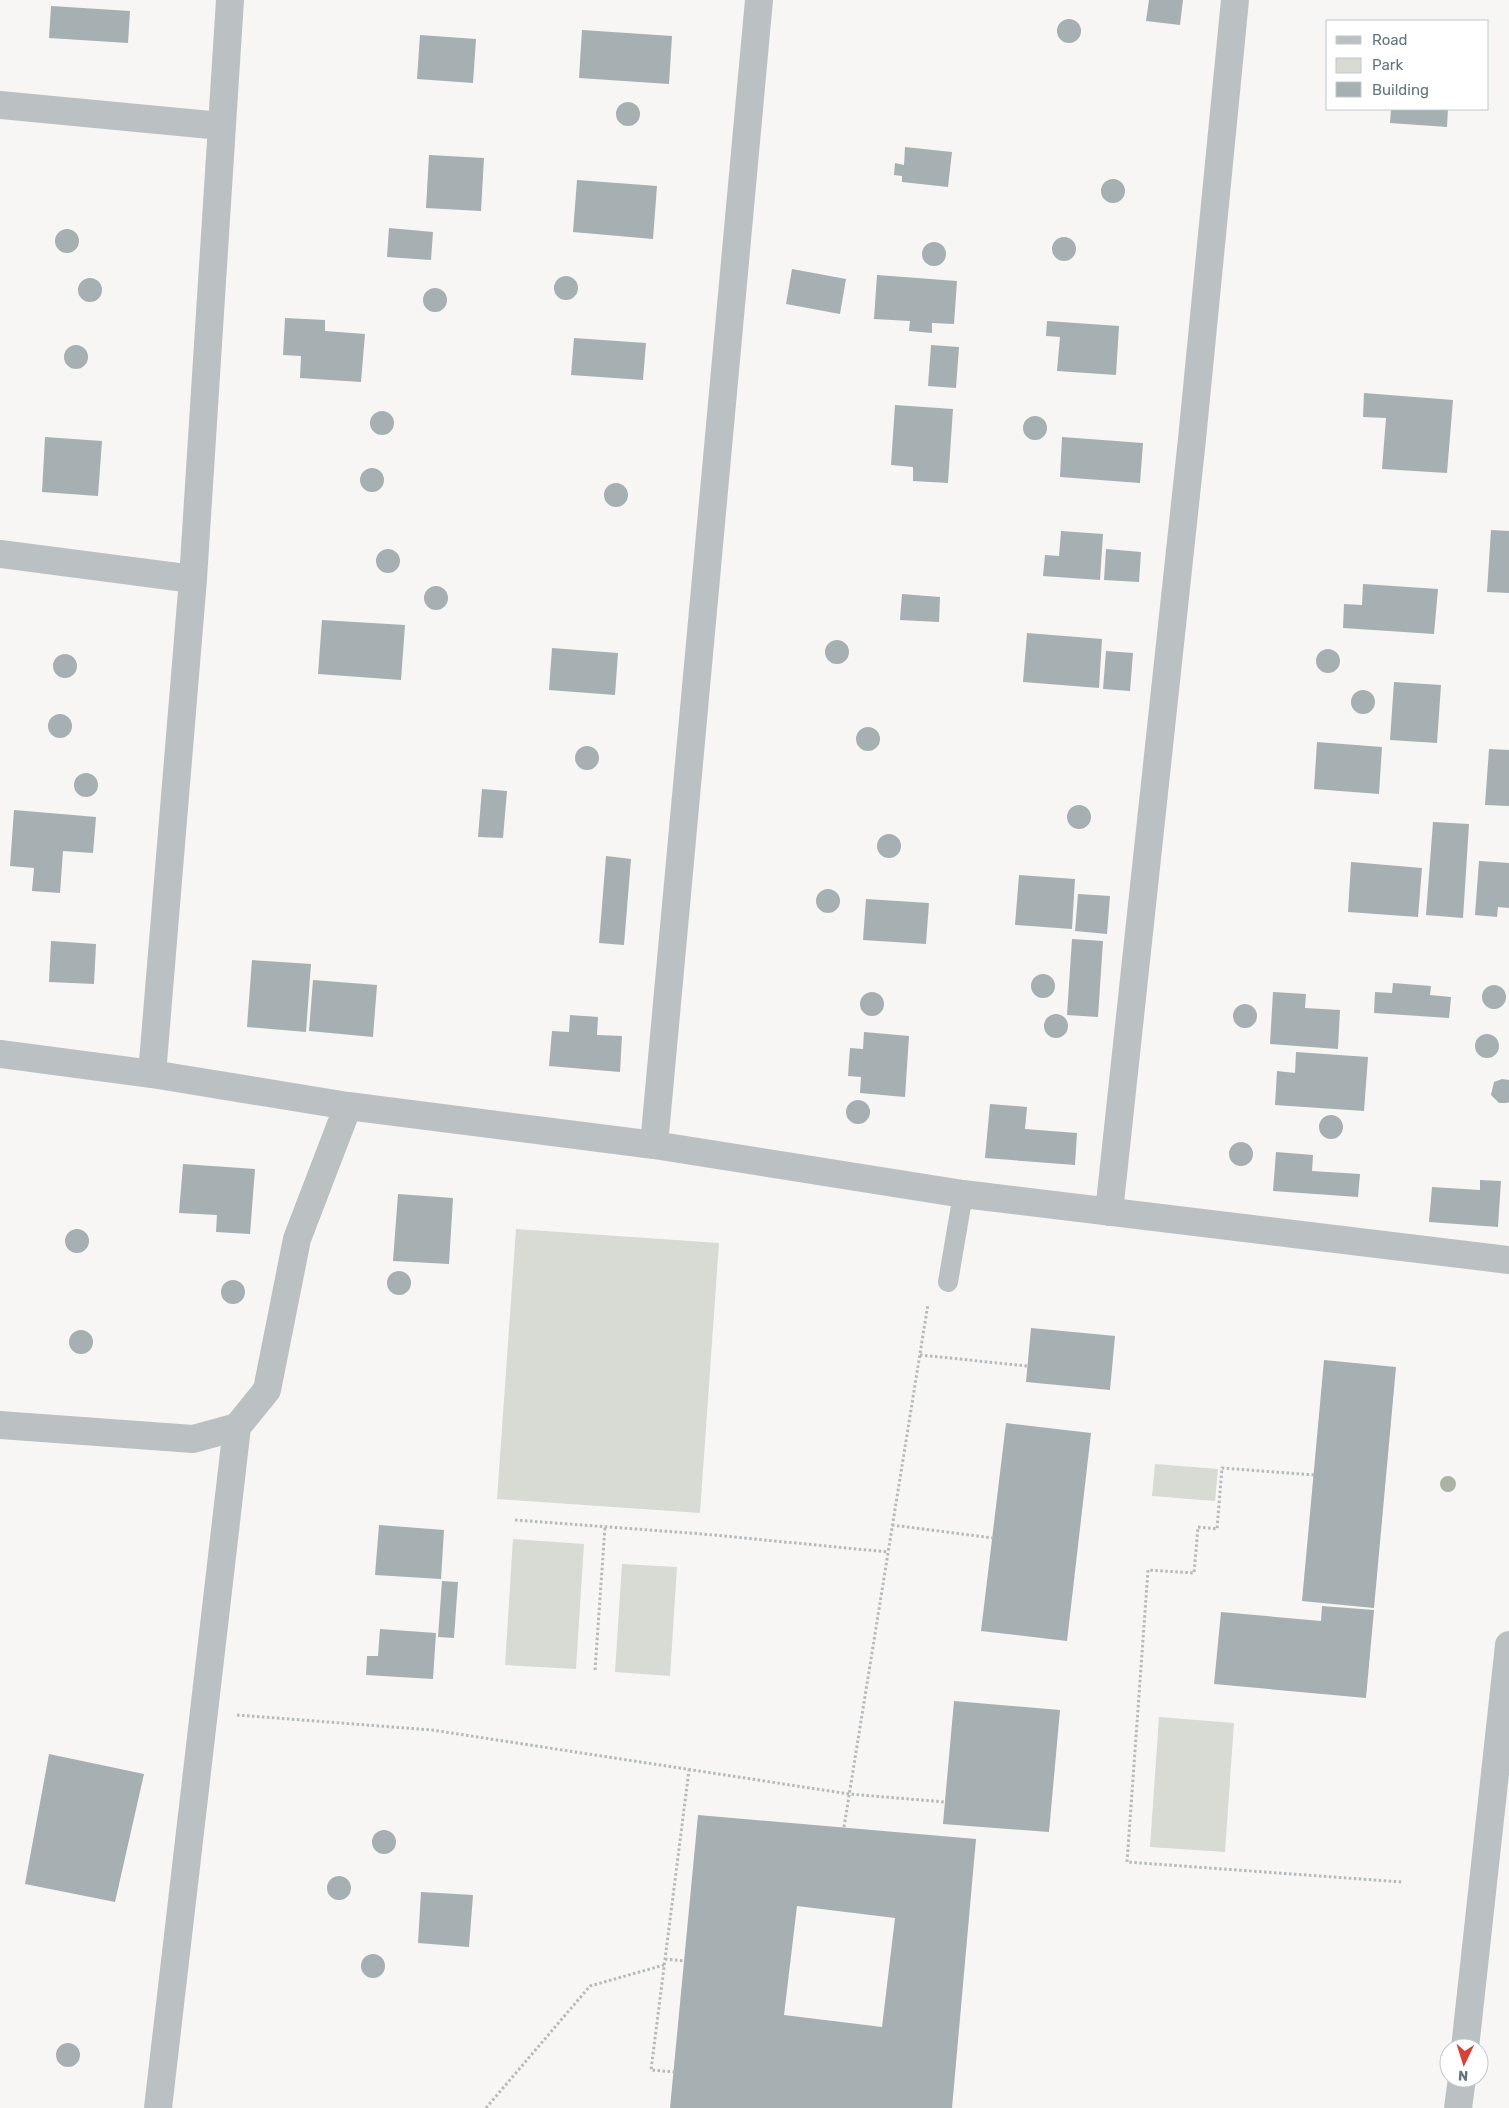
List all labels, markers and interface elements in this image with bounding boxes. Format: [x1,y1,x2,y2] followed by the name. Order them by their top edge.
[1326,20,1489,110] legend
[1372,31,1408,49] text: Road
[1372,56,1403,74] text: Park
[1372,81,1429,99] text: Building
[1439,2038,1489,2088] north arrow
[1458,2067,1469,2084] text: N

